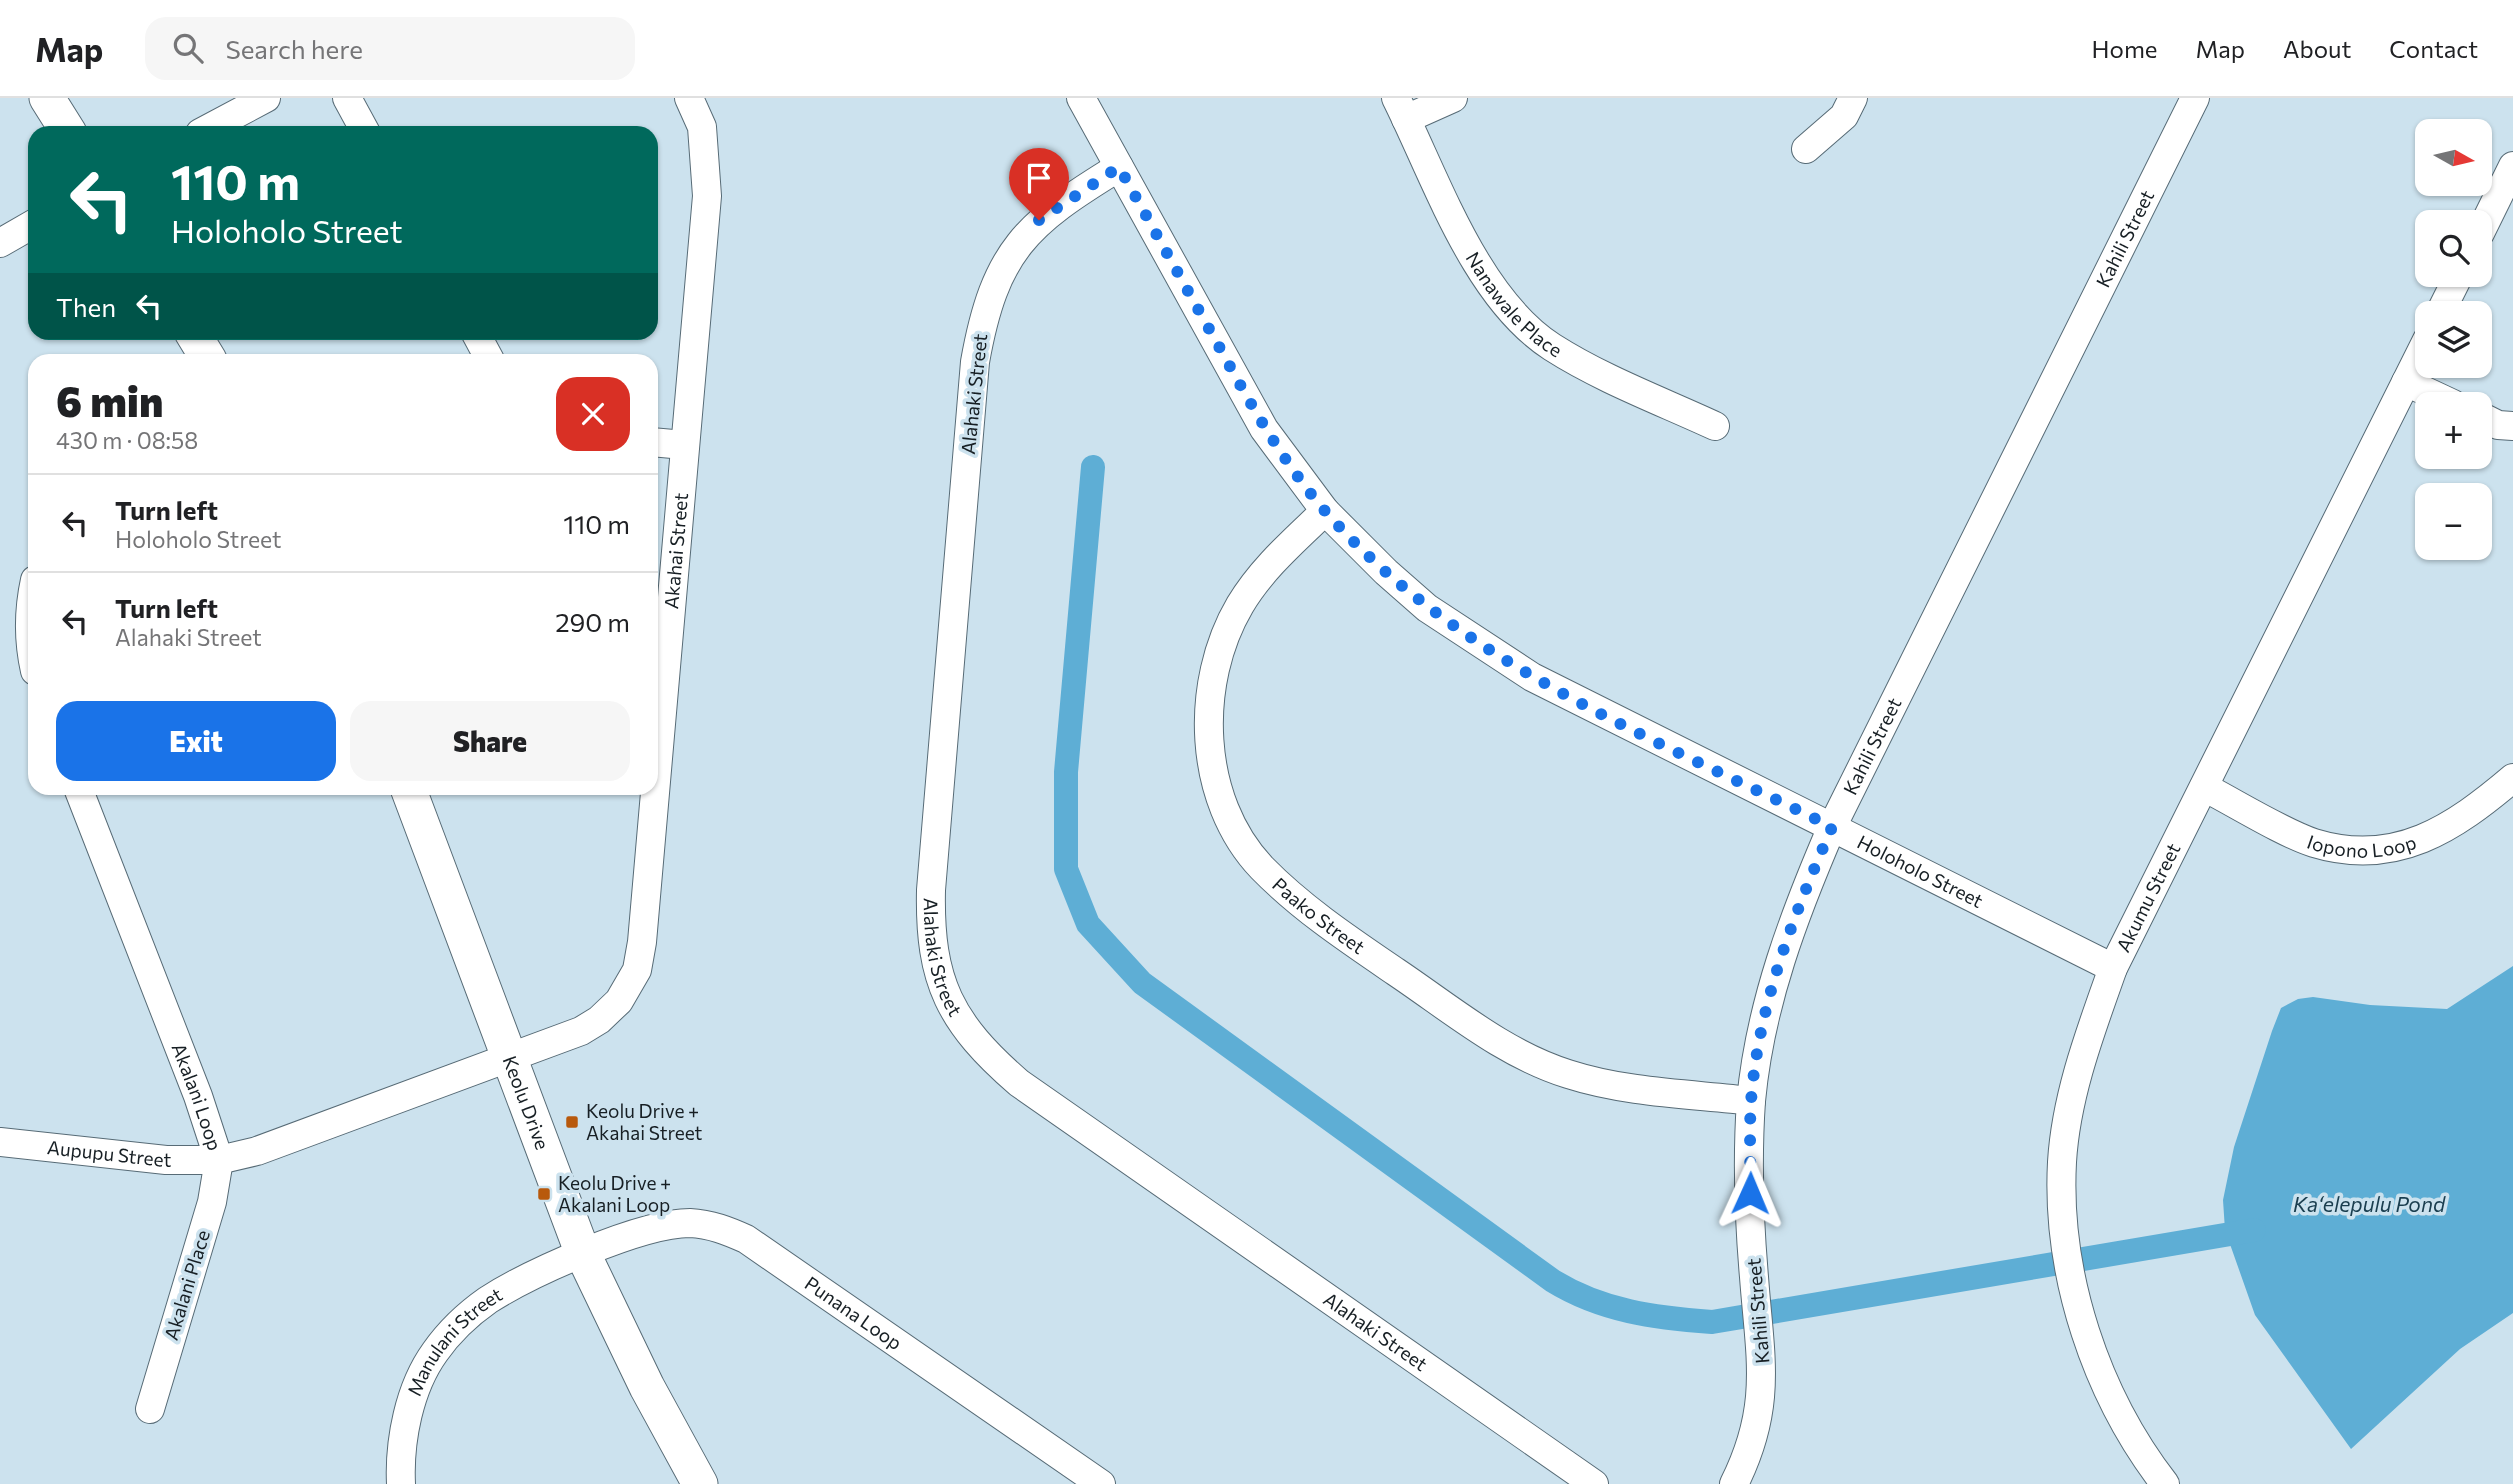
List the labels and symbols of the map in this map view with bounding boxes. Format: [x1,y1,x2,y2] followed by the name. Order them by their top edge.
[2415,119,2492,196] north arrow
[1009,148,1069,220] pin
[2091,186,2158,291] street label: Kahili Street
[1462,247,1567,362] street label: Nanawale Place
[956,332,991,455] street label: Alahaki Street
[659,492,692,610] street label: Akahai Street
[1838,693,1906,798] street label: Kahili Street
[1854,830,1987,912] street label: Holoholo Street
[2304,830,2419,862] street label: Iopono Loop
[2111,839,2185,956] street label: Akumu Street
[1268,872,1370,958] street label: Paako Street
[920,898,967,1020] street label: Alahaki Street
[168,1040,227,1153] street label: Akalani Loop
[499,1052,555,1153] street label: Keolu Drive
[586,1099,703,1144] place label: Keolu Drive + Akahai Street
[564,1114,580,1130] marker: Keolu Drive + Akahai Street
[46,1135,172,1171] street label: Aupupu Street
[1713,1156,1787,1230] position arrow
[558,1171,671,1216] place label: Keolu Drive + Akalani Loop
[536,1186,552,1202] marker: Keolu Drive + Akalani Loop
[2293,1191,2446,1216] water label: Kaʻelepulu Pond
[159,1227,214,1343] street label: Akalani Place
[1741,1257,1774,1365] street label: Kahili Street
[801,1271,907,1354] street label: Punana Loop
[402,1282,506,1399] street label: Manulani Street
[1319,1287,1432,1375] street label: Alahaki Street

